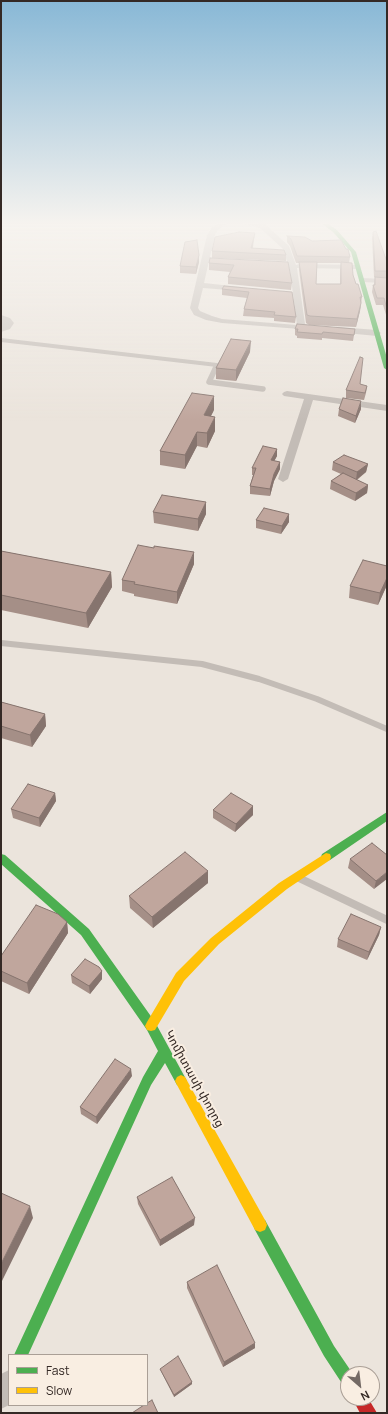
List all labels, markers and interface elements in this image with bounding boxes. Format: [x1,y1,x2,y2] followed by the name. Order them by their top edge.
[161,1028,227,1130] street label: Կոմիտասի փողոց
[8,1354,148,1406] legend
[46,1362,70,1379] text: Fast
[340,1366,380,1406] north arrow
[46,1382,72,1399] text: Slow
[358,1388,372,1405] text: N

